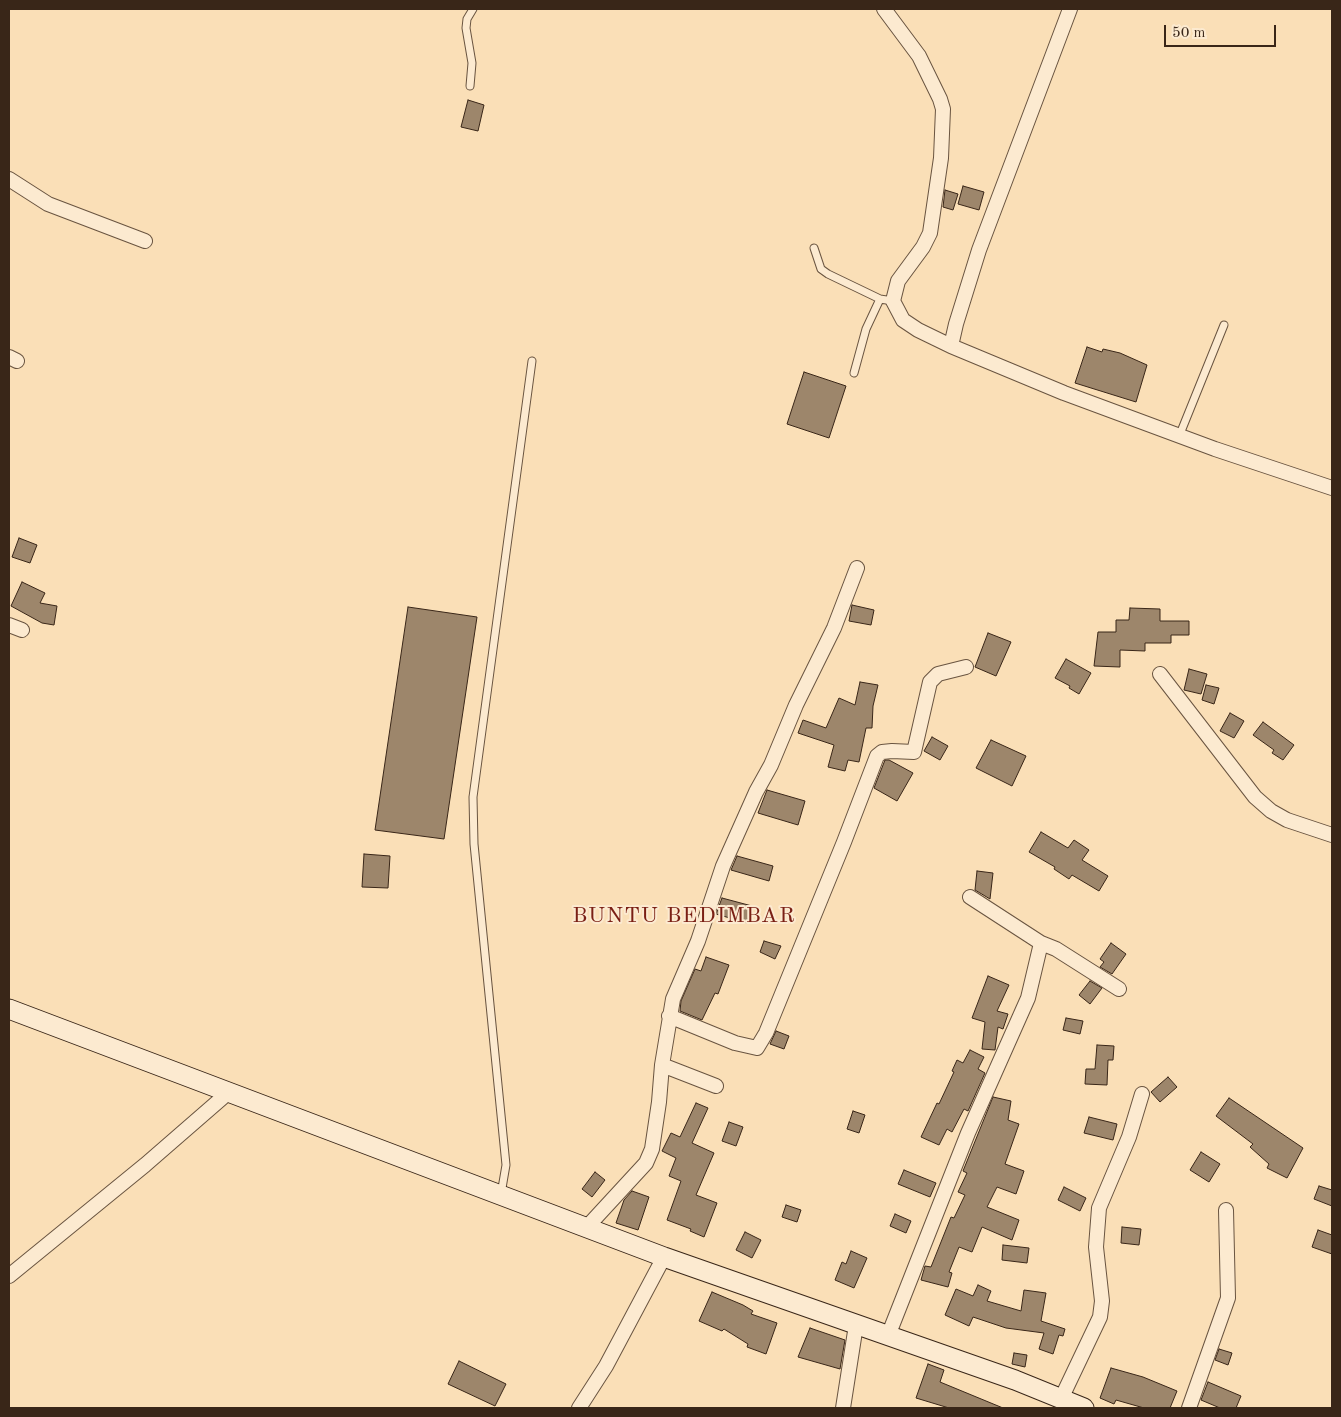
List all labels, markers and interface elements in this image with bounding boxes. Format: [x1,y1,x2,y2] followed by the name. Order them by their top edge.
[1166,15,1278,47] scale bar
[1172,26,1206,41] text: 50 m
[571,903,797,929] district label: BUNTU BEDIMBAR

